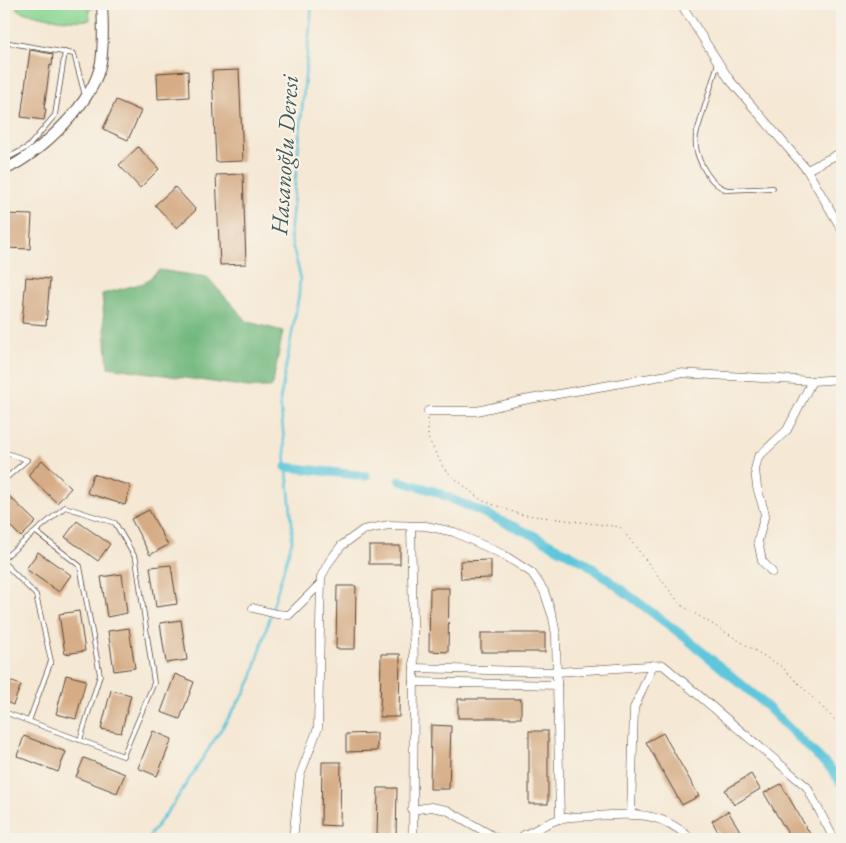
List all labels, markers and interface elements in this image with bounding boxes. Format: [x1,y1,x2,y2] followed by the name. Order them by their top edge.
[263,73,305,237] water label: Hasanoğlu Deresi

